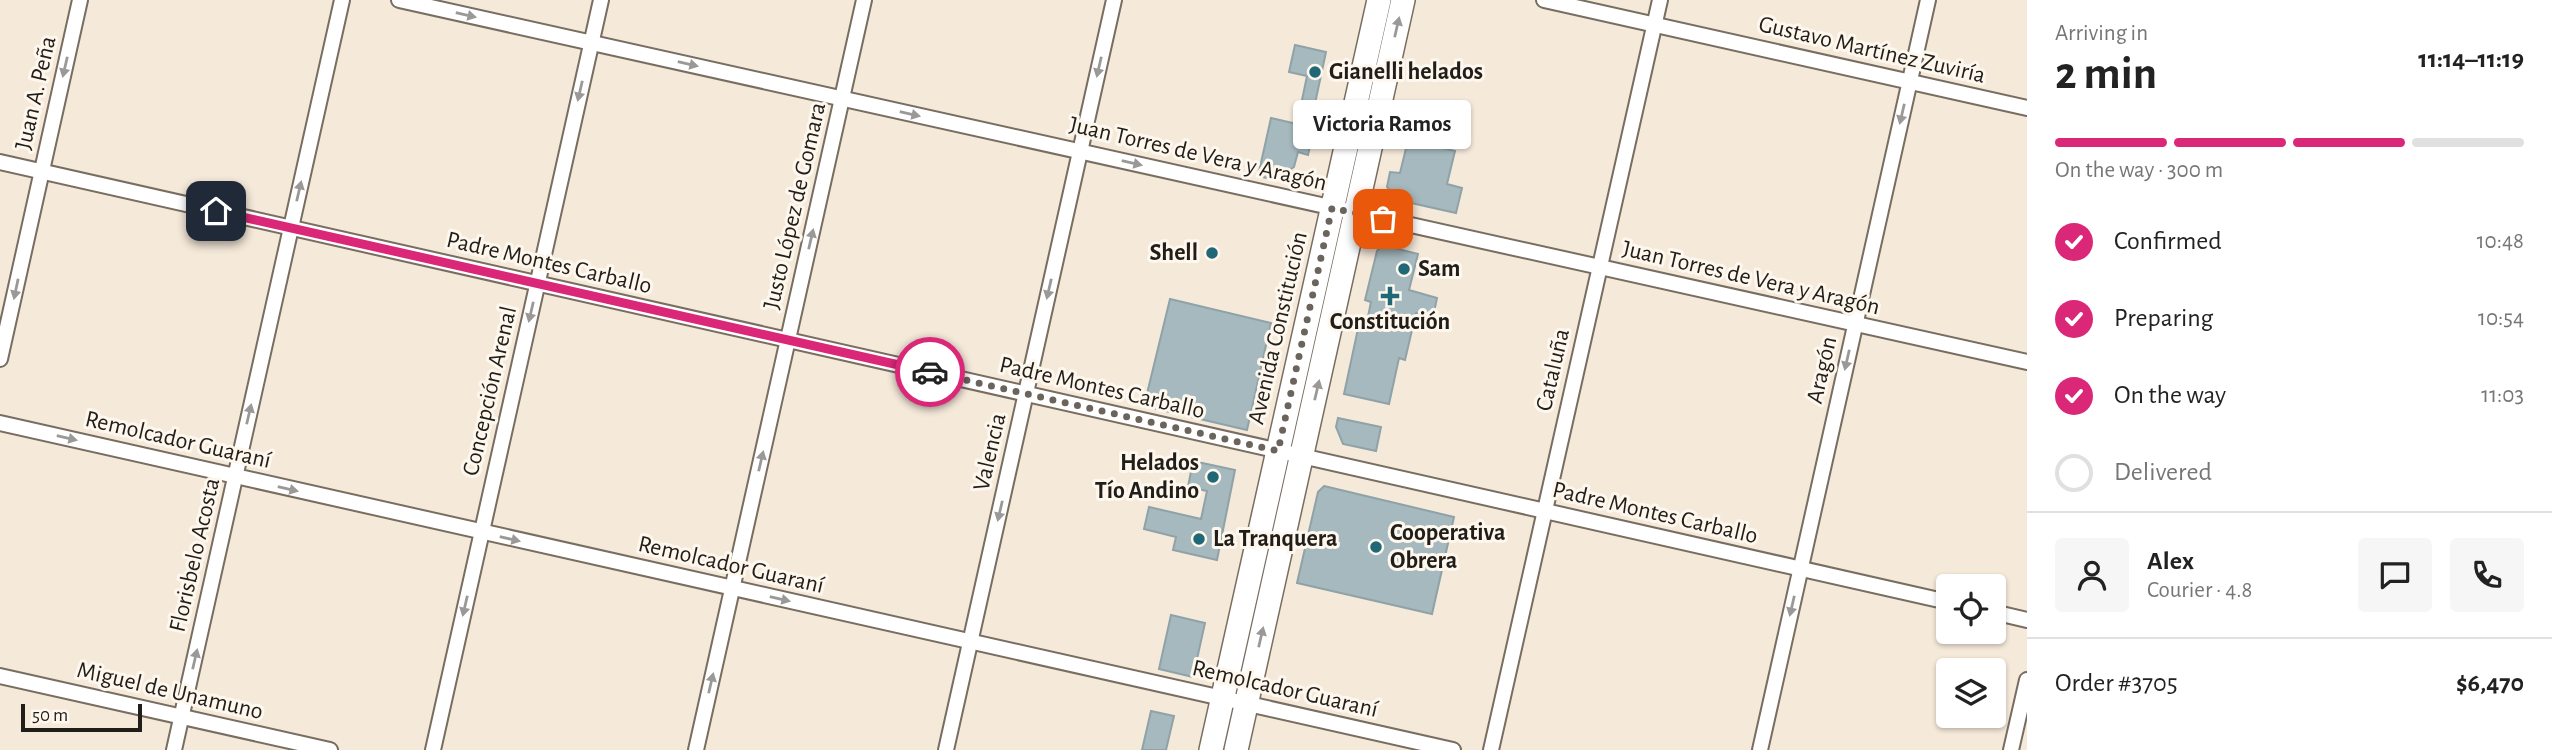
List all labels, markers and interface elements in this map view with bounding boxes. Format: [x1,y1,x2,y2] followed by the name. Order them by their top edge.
[455,10,477,21] one-way arrow
[1756,12,1988,88] street label: Gustavo Martínez Zuviría
[1392,16,1403,38] one-way arrow
[2055,22,2148,45] text: Arriving in
[11,34,61,152] street label: Juan A. Peña
[2418,46,2524,72] text: 11:14–11:19
[2055,51,2157,97] text: 2 min
[59,56,70,78] one-way arrow
[1093,56,1104,78] one-way arrow
[677,59,699,70] one-way arrow
[1329,60,1483,84] place label: Gianelli helados
[1307,64,1323,80] marker: Gianelli helados
[575,80,586,102] one-way arrow
[760,100,830,312] street label: Justo López de Gomara
[1294,100,1472,149] callout: Victoria Ramos
[1897,103,1908,125] one-way arrow
[899,108,921,119] one-way arrow
[1067,113,1329,195] street label: Juan Torres de Vera y Aragón
[1313,113,1451,136] text: Victoria Ramos
[1121,158,1143,169] one-way arrow
[2055,159,2223,182] text: On the way · 300 m
[294,180,305,202] one-way arrow
[186,181,246,241] pin
[1353,189,1413,249] pin
[197,192,235,230] icon: home
[1364,200,1402,238] icon: bag
[2055,223,2093,261] icon: check
[444,228,654,298] street label: Padre Montes Carballo
[805,228,816,250] one-way arrow
[2114,228,2222,254] text: Confirmed
[1244,229,1312,427] street label: Avenida Constitución
[2477,230,2524,253] text: 10:48
[1620,237,1882,319] street label: Juan Torres de Vera y Aragón
[1150,241,1198,265] place label: Shell
[1204,245,1220,261] marker: Shell
[1418,257,1460,281] place label: Sam
[1396,261,1412,277] marker: Sam
[10,278,21,300] one-way arrow
[1044,278,1055,300] one-way arrow
[1382,288,1398,304] marker: Constitución
[2055,300,2093,338] icon: check
[525,302,536,324] one-way arrow
[459,304,521,478] street label: Concepción Arenal
[2114,305,2213,331] text: Preparing
[2478,307,2524,330] text: 10:54
[1330,310,1450,334] place label: Constitución
[1532,327,1574,413] street label: Cataluña
[1803,334,1841,406] street label: Aragón
[895,337,965,407] courier
[1841,349,1852,371] one-way arrow
[911,353,949,391] icon: car
[997,353,1207,423] street label: Padre Montes Carballo
[2055,377,2093,415] icon: check
[1311,379,1322,401] one-way arrow
[2114,382,2226,408] text: On the way
[2481,384,2524,407] text: 11:03
[244,402,255,424] one-way arrow
[83,407,273,473] street label: Remolcador Guaraní
[969,411,1011,493] street label: Valencia
[56,433,78,444] one-way arrow
[756,450,767,472] one-way arrow
[1095,451,1199,503] place label: Helados Tío Andino
[2114,459,2212,485] text: Delivered
[1205,469,1221,485] marker: Helados Tío Andino
[166,476,224,634] street label: Florisbelo Acosta
[1550,478,1760,548] street label: Padre Montes Carballo
[277,483,299,494] one-way arrow
[994,500,1005,522] one-way arrow
[1390,521,1505,573] place label: Cooperativa Obrera
[1213,527,1337,551] place label: La Tranquera
[1191,531,1207,547] marker: La Tranquera
[636,532,826,598] street label: Remolcador Guaraní
[499,533,521,544] one-way arrow
[2055,538,2129,612] button: person
[2358,538,2432,612] button: chat
[2450,538,2524,612] button: phone
[1368,539,1384,555] marker: Cooperativa Obrera
[2147,548,2194,574] text: Alex
[1936,574,2006,728] map controls
[1936,574,2006,644] button: locate
[2147,579,2252,602] text: Courier · 4.8
[769,594,791,605] one-way arrow
[459,595,470,617] one-way arrow
[1786,595,1797,617] one-way arrow
[1256,626,1267,648] one-way arrow
[189,648,200,670] one-way arrow
[1190,656,1380,722] street label: Remolcador Guaraní
[75,658,265,724] street label: Miguel de Unamuno
[1936,658,2006,728] button: layers
[2055,670,2178,696] text: Order #3705
[2456,670,2524,696] text: $6,470
[706,672,717,694] one-way arrow
[21,701,142,733] scale bar
[32,706,68,725] text: 50 m

